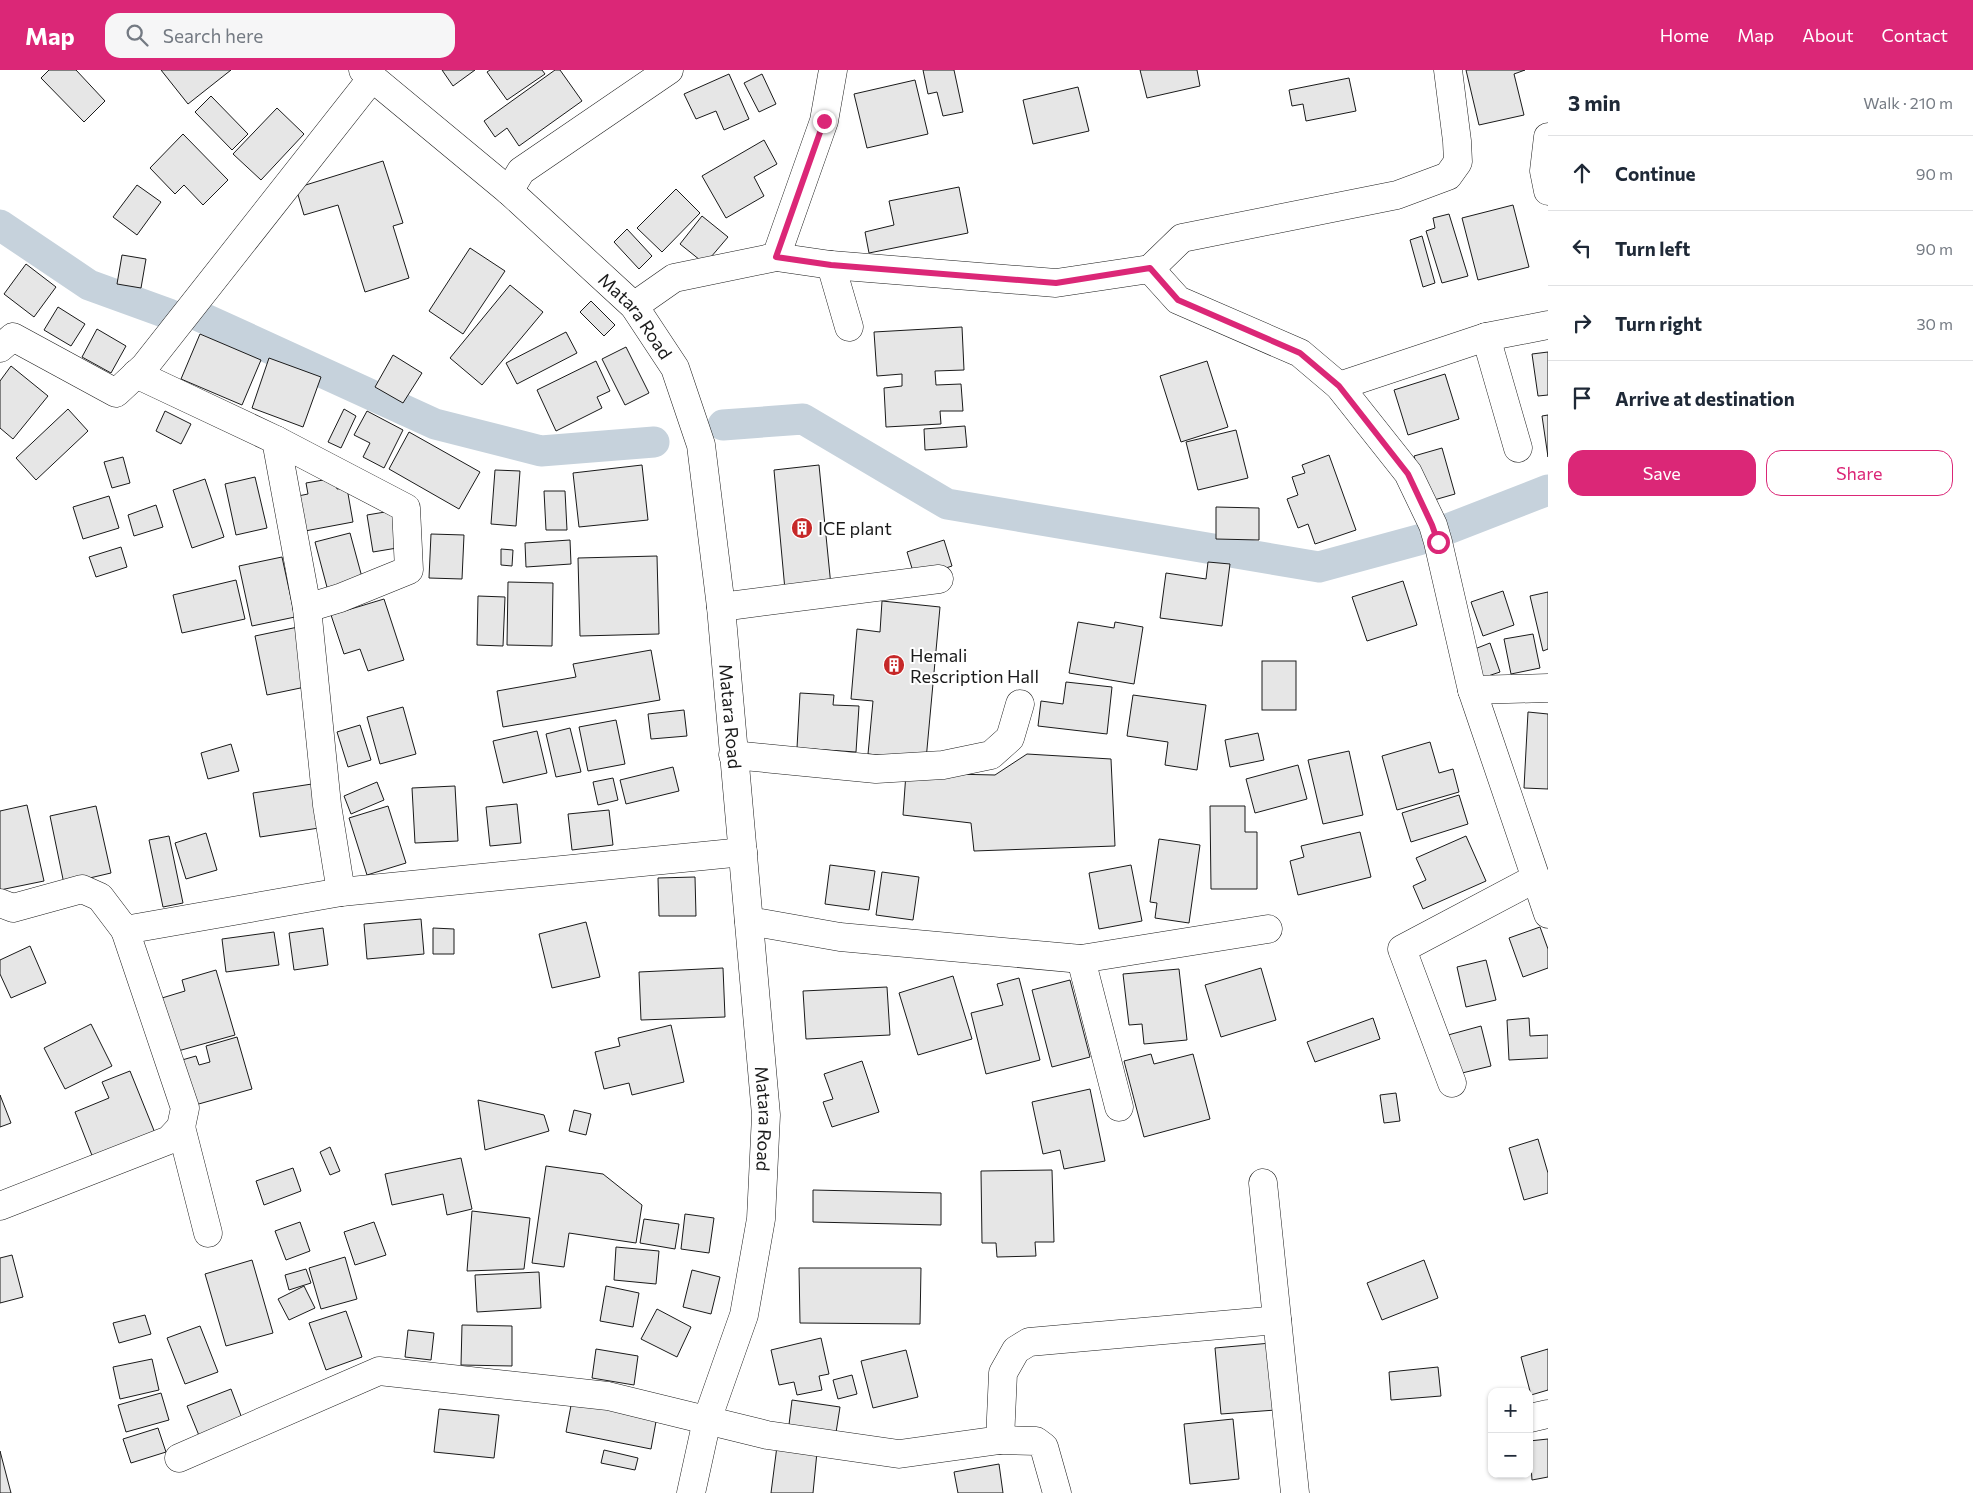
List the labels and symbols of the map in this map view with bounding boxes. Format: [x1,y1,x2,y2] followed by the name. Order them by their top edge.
[813,110,836,133] route end
[594,268,677,363] street label: Matara Road
[790,516,814,540] building icon: ICE plant
[818,517,892,539] place label: ICE plant
[1427,531,1450,554] route start
[910,644,1039,687] place label: Hemali Rescription Hall
[882,653,906,677] building icon: Hemali Rescription Hall
[715,663,746,770] street label: Matara Road
[751,1065,777,1172] street label: Matara Road

